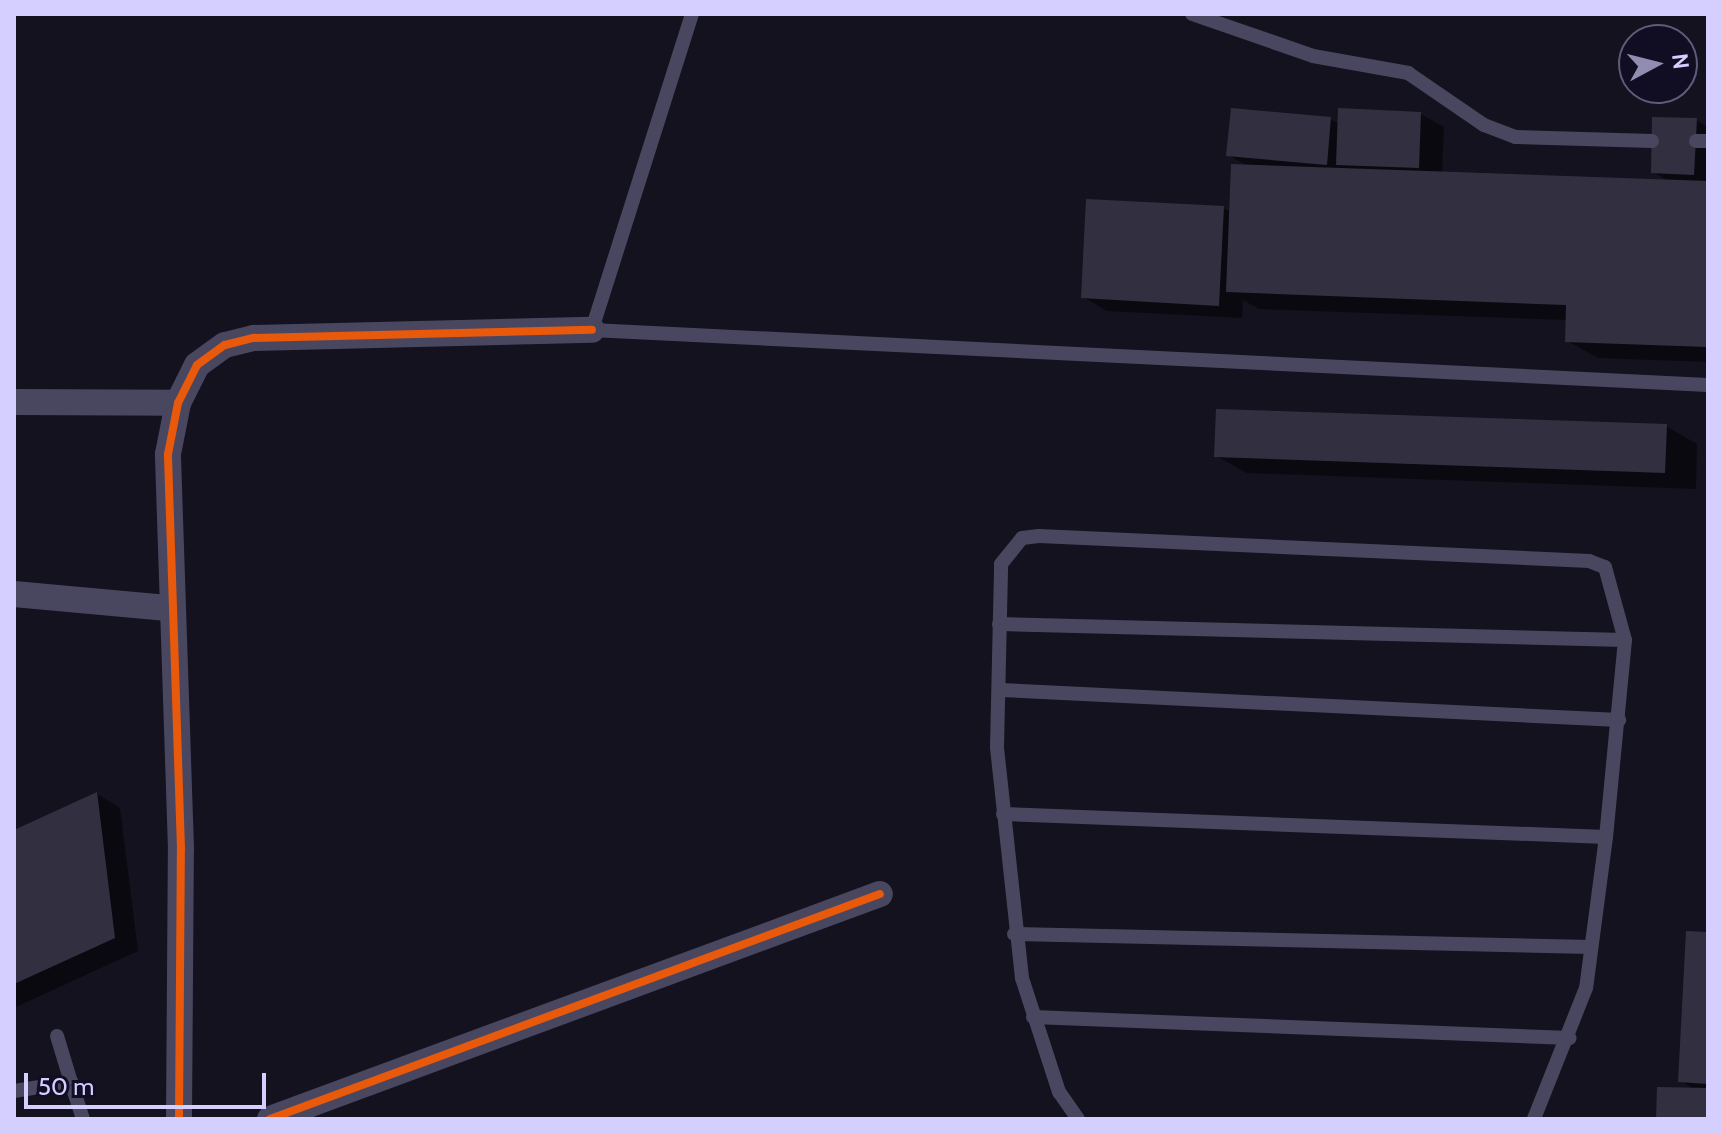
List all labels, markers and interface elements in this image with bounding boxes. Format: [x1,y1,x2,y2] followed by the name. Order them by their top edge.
[1618,24,1698,104] north arrow
[1666,52,1695,71] text: N
[28,1057,270,1107] scale bar
[38,1072,94,1101] text: 50 m

